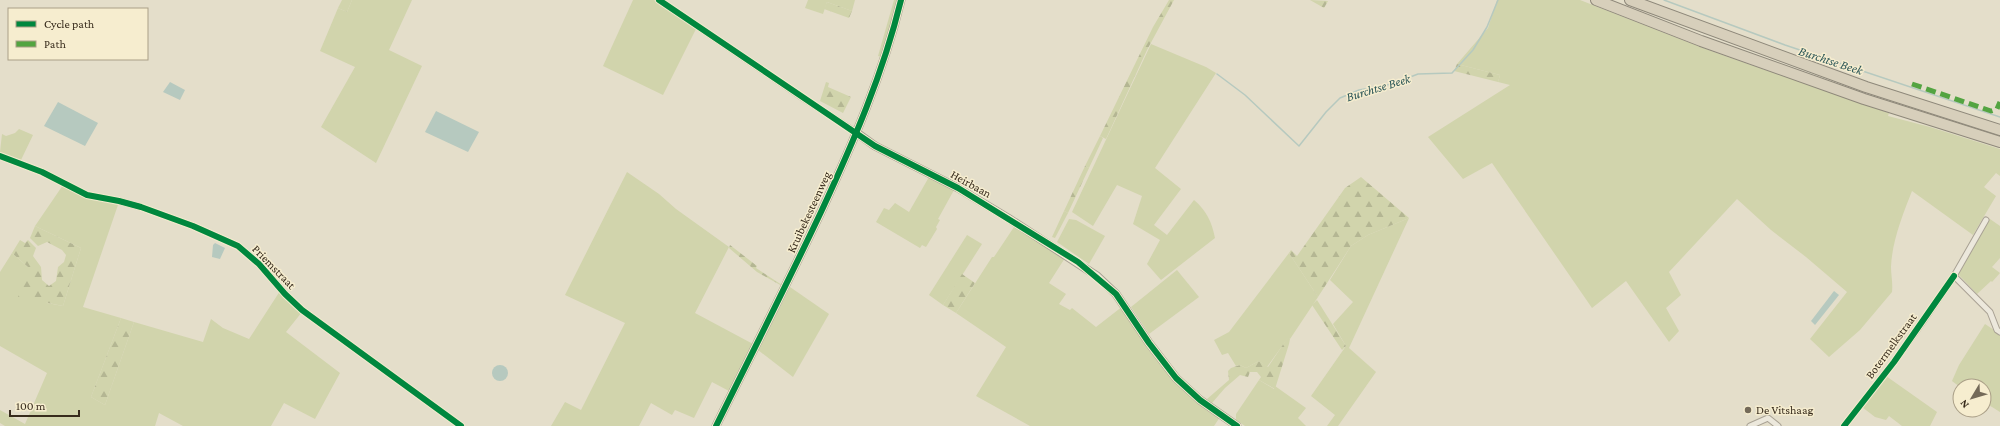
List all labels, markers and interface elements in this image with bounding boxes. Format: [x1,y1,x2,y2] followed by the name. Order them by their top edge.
[8,8,148,60] legend
[44,17,95,31] text: Cycle path
[44,37,66,51] text: Path
[1797,43,1866,78] water label: Burchtse Beek
[1344,70,1413,104] water label: Burchtse Beek
[948,167,994,201] street label: Heirbaan
[784,169,834,255] street label: Kruibekesteenweg
[249,242,299,293] street label: Priemstraat
[1863,310,1920,381] street label: Botermelkstraat
[1952,378,1992,418] north arrow
[10,392,79,418] scale bar
[1957,397,1971,411] text: N
[16,399,46,413] text: 100 m
[1756,403,1813,417] place label: De Vitshaag
[1743,405,1753,415] marker: De Vitshaag

